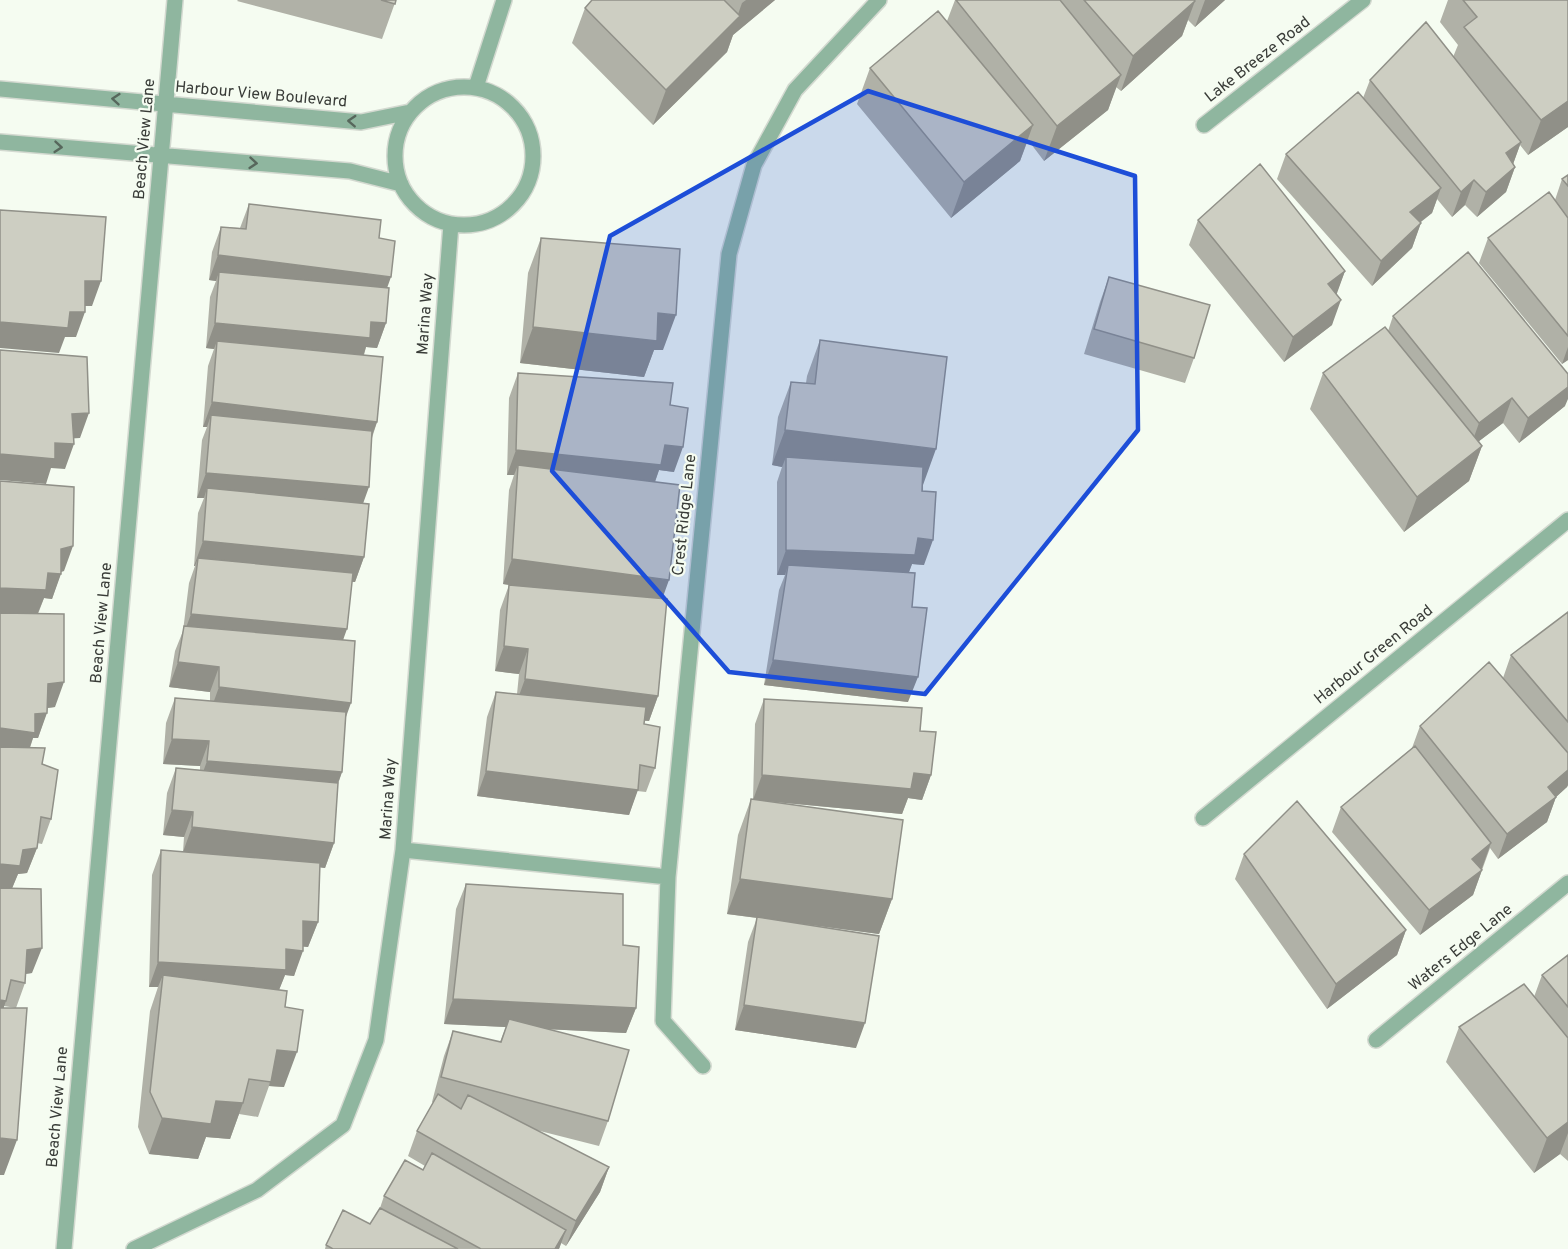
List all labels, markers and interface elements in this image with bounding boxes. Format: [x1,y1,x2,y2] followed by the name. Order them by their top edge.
[1201,12,1315,108] street label: Lake Breeze Road
[130,78,160,200] street label: Beach View Lane
[174,78,348,112] street label: Harbour View Boulevard
[112,93,121,106] one-way arrow
[348,114,357,127] one-way arrow
[54,140,63,153] one-way arrow
[248,156,257,169] one-way arrow
[413,272,439,356] street label: Marina Way
[669,453,701,577] street label: Crest Ridge Lane
[87,562,117,684] street label: Beach View Lane
[1311,601,1437,709] street label: Harbour Green Road
[376,757,402,841] street label: Marina Way
[1405,900,1517,996] street label: Waters Edge Lane
[43,1046,73,1168] street label: Beach View Lane

